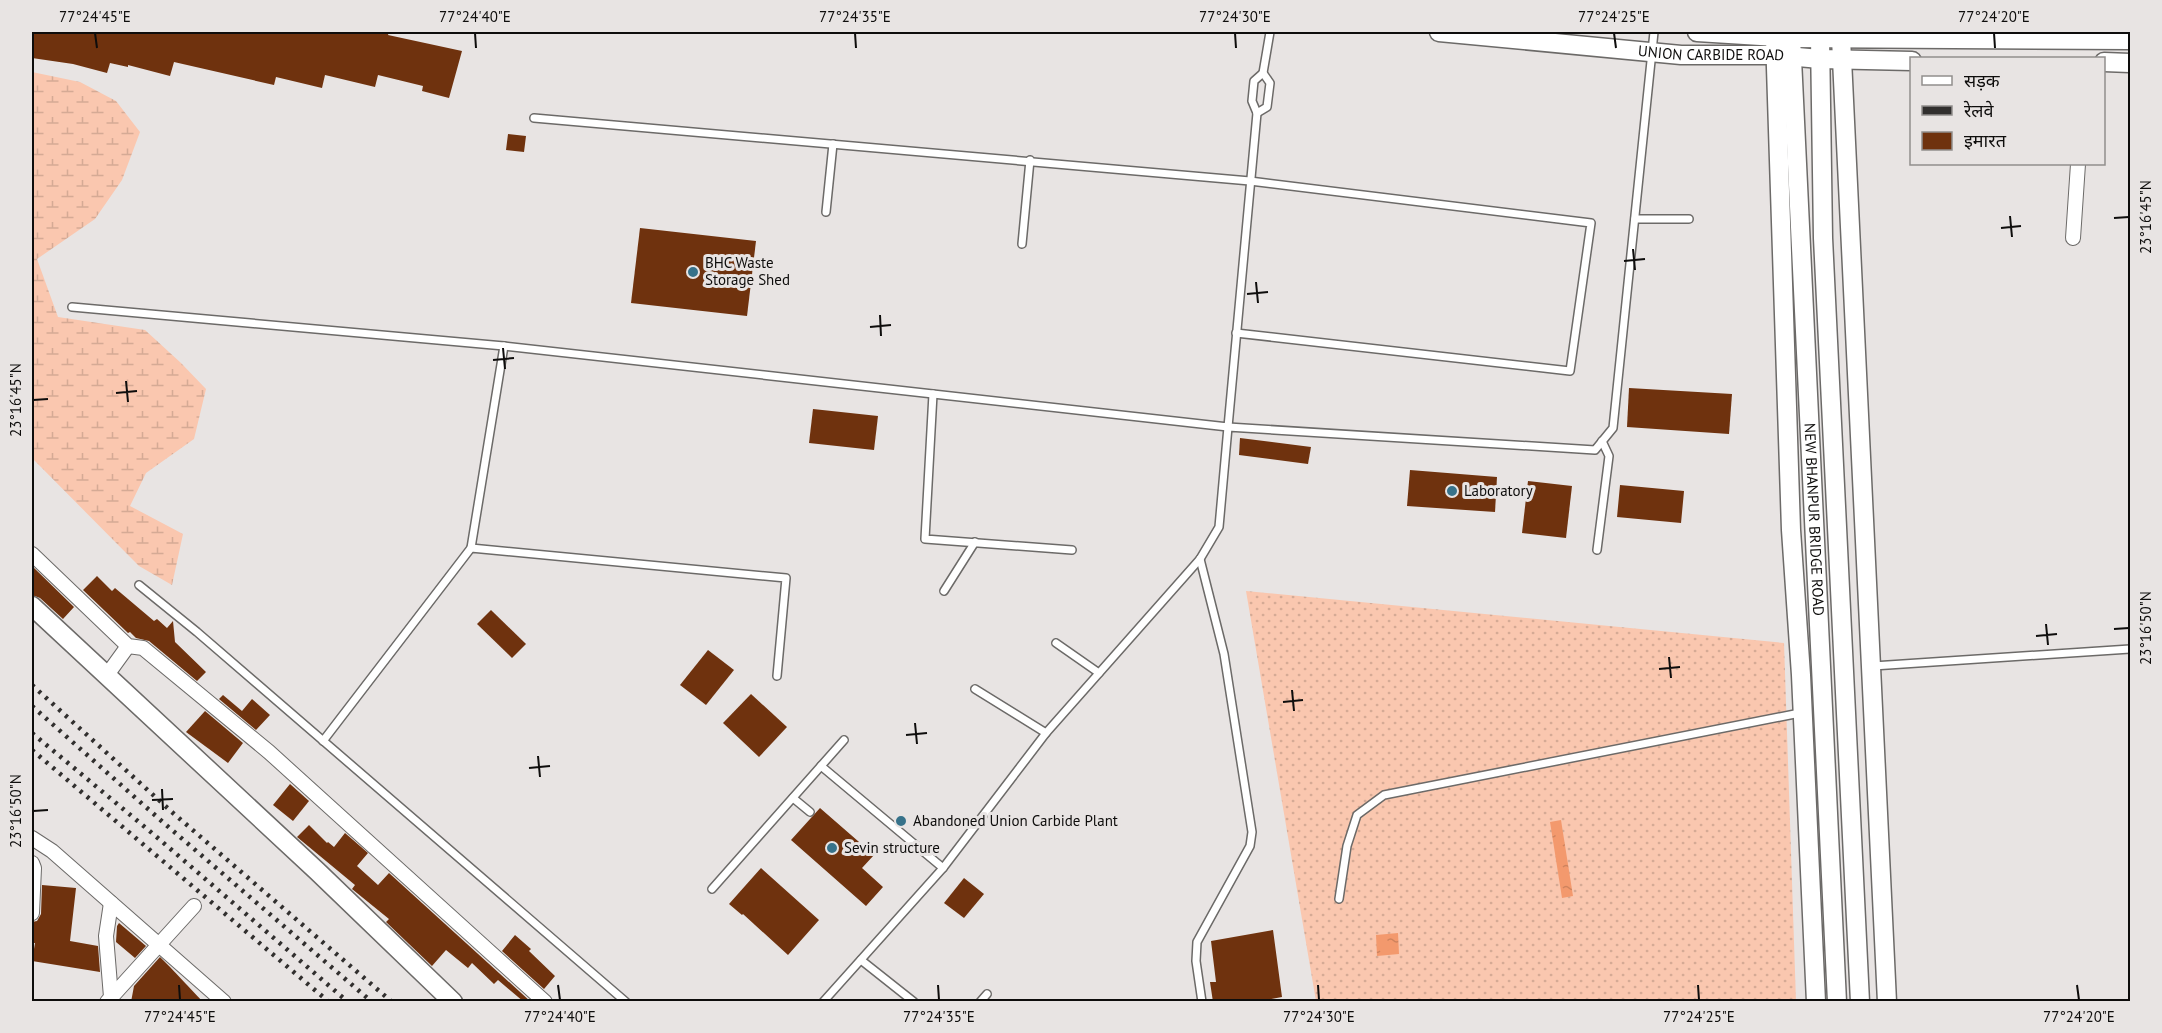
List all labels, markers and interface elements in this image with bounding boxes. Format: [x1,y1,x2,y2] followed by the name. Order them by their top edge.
[59,7,131,26] text: 77°24'45"E
[439,7,511,26] text: 77°24'40"E
[819,7,891,26] text: 77°24'35"E
[1199,7,1271,26] text: 77°24'30"E
[1578,7,1650,26] text: 77°24'25"E
[1958,7,2030,26] text: 77°24'20"E
[1637,41,1785,65] street label: UNION CARBIDE ROAD
[1910,57,2105,165] legend
[1964,69,2001,92] text: सड़क
[1963,99,1995,122] text: रेलवे
[1964,129,2007,152] text: इमारत
[2136,180,2155,254] text: 23°16'45"N
[705,253,790,289] place label: BHC Waste Storage Shed
[686,265,700,279] marker: BHC Waste Storage Shed
[6,363,25,437] text: 23°16'45"N
[1800,423,1829,616] street label: NEW BHANPUR BRIDGE ROAD
[1464,481,1533,500] place label: Laboratory
[1445,484,1459,498] marker: Laboratory
[2136,591,2155,665] text: 23°16'50"N
[6,774,25,848] text: 23°16'50"N
[913,811,1118,830] place label: Abandoned Union Carbide Plant
[894,814,908,828] marker: Abandoned Union Carbide Plant
[844,838,940,857] place label: Sevin structure
[825,841,839,855] marker: Sevin structure
[144,1007,216,1026] text: 77°24'45"E
[524,1007,596,1026] text: 77°24'40"E
[903,1007,975,1026] text: 77°24'35"E
[1283,1007,1355,1026] text: 77°24'30"E
[1663,1007,1735,1026] text: 77°24'25"E
[2043,1007,2115,1026] text: 77°24'20"E

